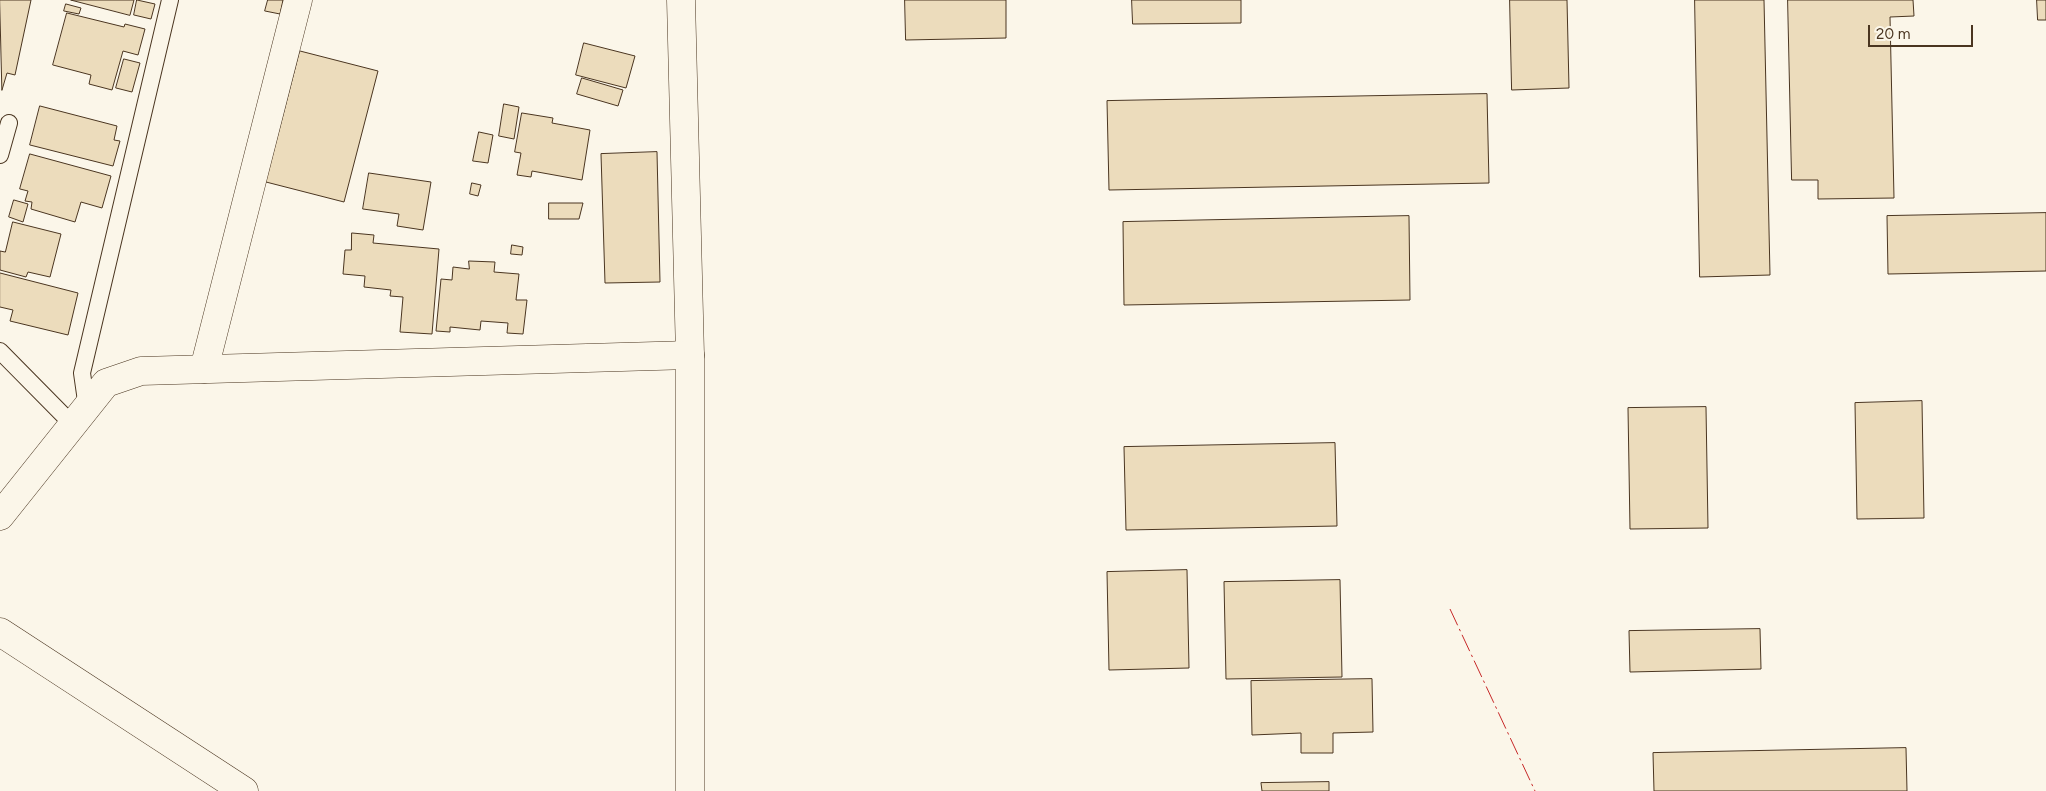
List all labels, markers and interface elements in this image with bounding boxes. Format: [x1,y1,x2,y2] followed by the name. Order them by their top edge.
[1871,15,1976,47] scale bar
[1876,25,1910,43] text: 20 m

